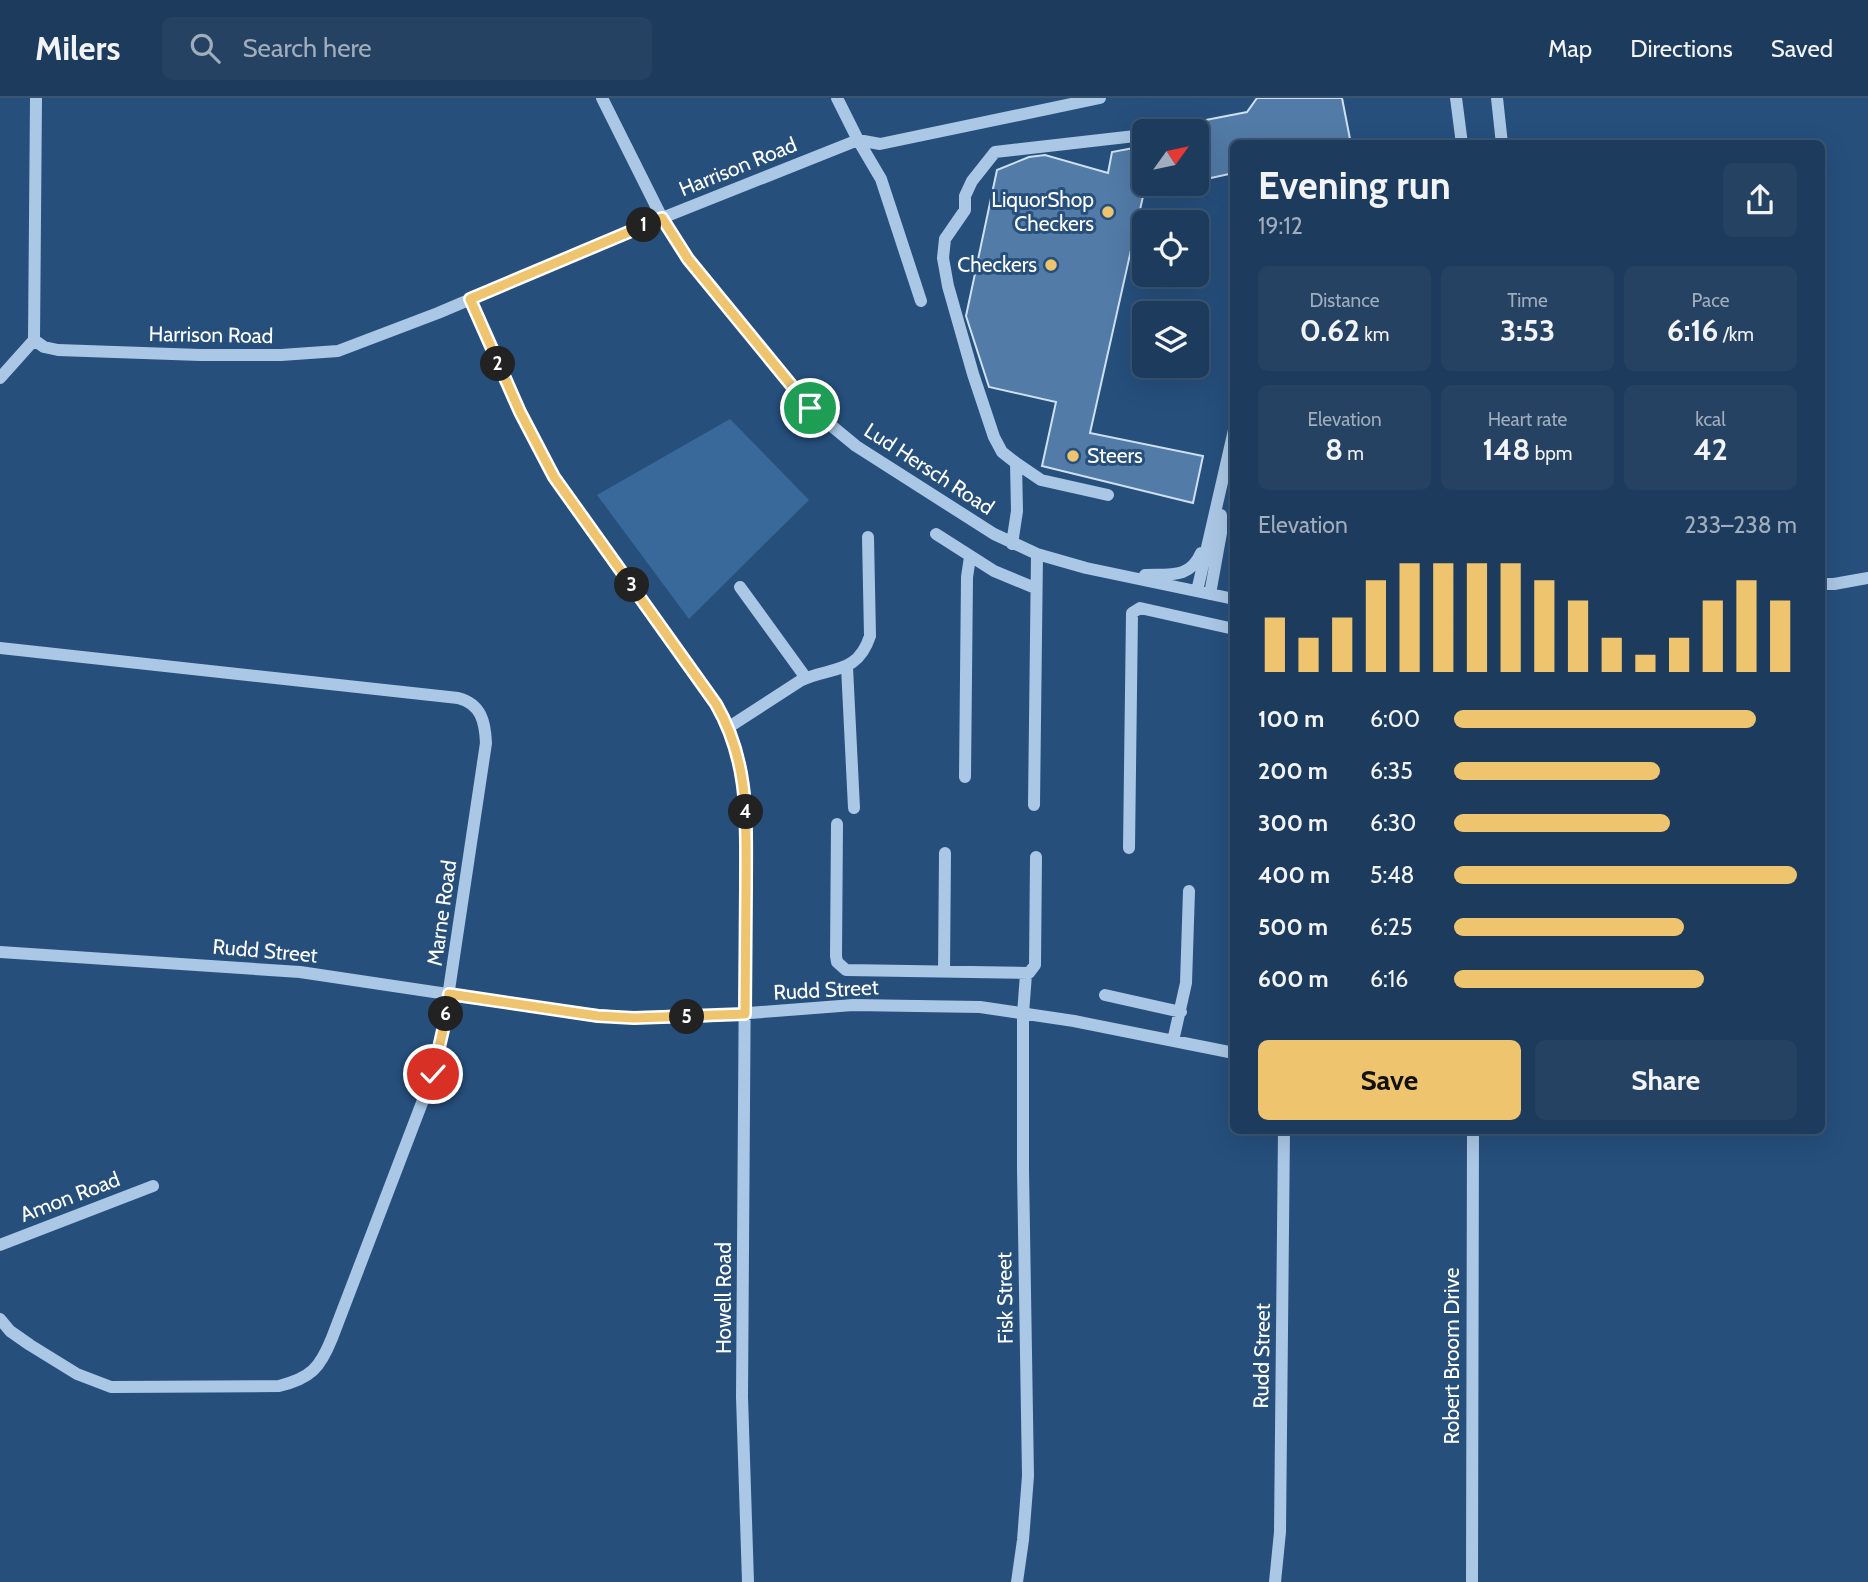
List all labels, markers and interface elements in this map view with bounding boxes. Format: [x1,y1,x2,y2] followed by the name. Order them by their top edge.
[162,17,652,80] search box
[35,28,120,68] text: Milers
[186,29,224,67] icon: search
[242,32,372,64] text: Search here
[1548,34,1592,63] text: Map
[1630,34,1733,63] text: Directions
[1771,34,1833,63] text: Saved
[1132,119,1209,196] north arrow
[1132,119,1209,378] map controls
[675,132,800,201] street label: Harrison Road
[1258,162,1451,209] text: Evening run
[1723,163,1797,237] button: share
[991,187,1094,236] place label: LiquorShop Checkers
[1100,204,1116,220] marker: LiquorShop Checkers
[626,208,662,242] pin: 1
[1132,210,1209,287] button: locate
[1258,212,1303,240] text: 19:12
[640,213,647,236] text: 1
[957,252,1037,277] place label: Checkers
[1043,257,1059,273] marker: Checkers
[1310,289,1379,312] text: Distance
[1507,289,1548,312] text: Time
[1692,289,1729,312] text: Pace
[1132,301,1209,378] button: layers
[1300,312,1360,349] text: 0.62
[1500,312,1555,349] text: 3:53
[1667,312,1718,349] text: 6:16
[148,321,274,348] street label: Harrison Road
[1360,323,1389,346] text: km
[1718,323,1754,346] text: /km
[480,346,516,382] pin: 2
[492,352,503,375] text: 2
[780,378,840,438] pin
[791,389,829,427] icon: arrive
[1307,408,1382,431] text: Elevation
[1488,408,1567,431] text: Heart rate
[1695,408,1726,431] text: kcal
[860,417,999,520] street label: Lud Hersch Road
[1325,431,1343,468] text: 8
[1483,431,1530,468] text: 148
[1693,431,1728,468] text: 42
[1343,442,1364,465] text: m
[1530,442,1572,465] text: bpm
[1087,443,1143,468] place label: Steers
[1065,448,1081,464] marker: Steers
[1258,511,1348,539] text: Elevation
[1684,511,1797,539] text: 233–238 m
[614,568,650,602] pin: 3
[626,573,637,596] text: 3
[1258,705,1324,733] text: 100 m
[1370,705,1420,733] text: 6:00
[1258,757,1328,785] text: 200 m
[1370,757,1413,785] text: 6:35
[728,794,764,830] pin: 4
[740,800,751,823] text: 4
[1258,809,1328,837] text: 300 m
[1370,809,1416,837] text: 6:30
[422,858,461,967] street label: Marne Road
[1258,861,1330,889] text: 400 m
[1370,861,1414,889] text: 5:48
[1258,913,1328,941] text: 500 m
[1370,913,1412,941] text: 6:25
[211,933,319,968] street label: Rudd Street
[1258,965,1329,993] text: 600 m
[1370,965,1408,993] text: 6:16
[773,974,879,1005] street label: Rudd Street
[428,996,464,1032] pin: 6
[670,1000,704,1034] pin: 5
[440,1002,451,1025] text: 6
[681,1005,692,1028] text: 5
[1258,1040,1521,1120] button: Save
[1535,1040,1797,1120] button: Share
[403,1044,463,1104] pin
[414,1055,452,1093] icon: check
[16,1166,123,1227] street label: Amon Road
[711,1242,736,1354] street label: Howell Road
[991,1252,1018,1344] street label: Fisk Street
[1439,1267,1464,1444] street label: Robert Broom Drive
[1248,1303,1275,1409] street label: Rudd Street

